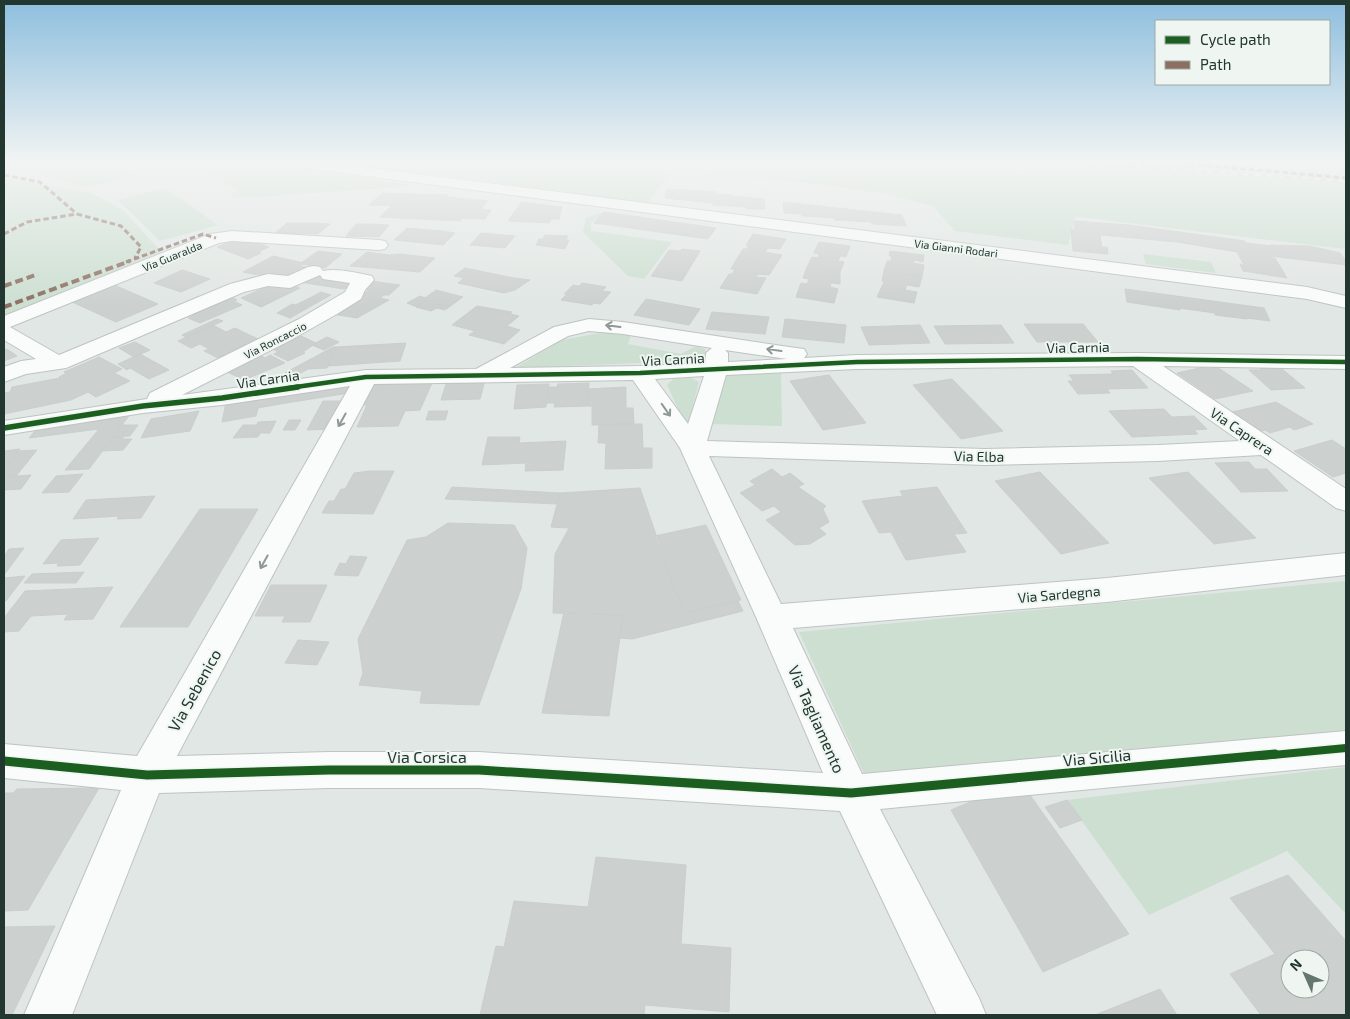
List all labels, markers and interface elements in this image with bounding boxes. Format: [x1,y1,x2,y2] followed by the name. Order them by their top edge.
[1155,20,1330,85] legend
[1200,30,1271,48] text: Cycle path
[1200,55,1231,73] text: Path
[914,236,998,260] street label: Via Gianni Rodari
[140,238,204,274] street label: Via Guaralda
[242,319,308,361] street label: Via Roncaccio
[606,321,622,331] one-way arrow
[1046,338,1110,356] street label: Via Carnia
[766,345,782,355] one-way arrow
[641,349,705,369] street label: Via Carnia
[235,366,301,392] street label: Via Carnia
[661,403,671,417] one-way arrow
[1207,404,1277,458] street label: Via Caprera
[337,412,346,427] one-way arrow
[954,447,1004,465] street label: Via Elba
[259,555,269,570] one-way arrow
[1017,582,1101,606] street label: Via Sardegna
[164,645,224,735] street label: Via Sebenico
[785,662,849,776] street label: Via Tagliamento
[1062,745,1132,769] street label: Via Sicilia
[387,747,467,766] street label: Via Corsica
[1280,949,1330,999] north arrow
[1286,955,1305,974] text: N

